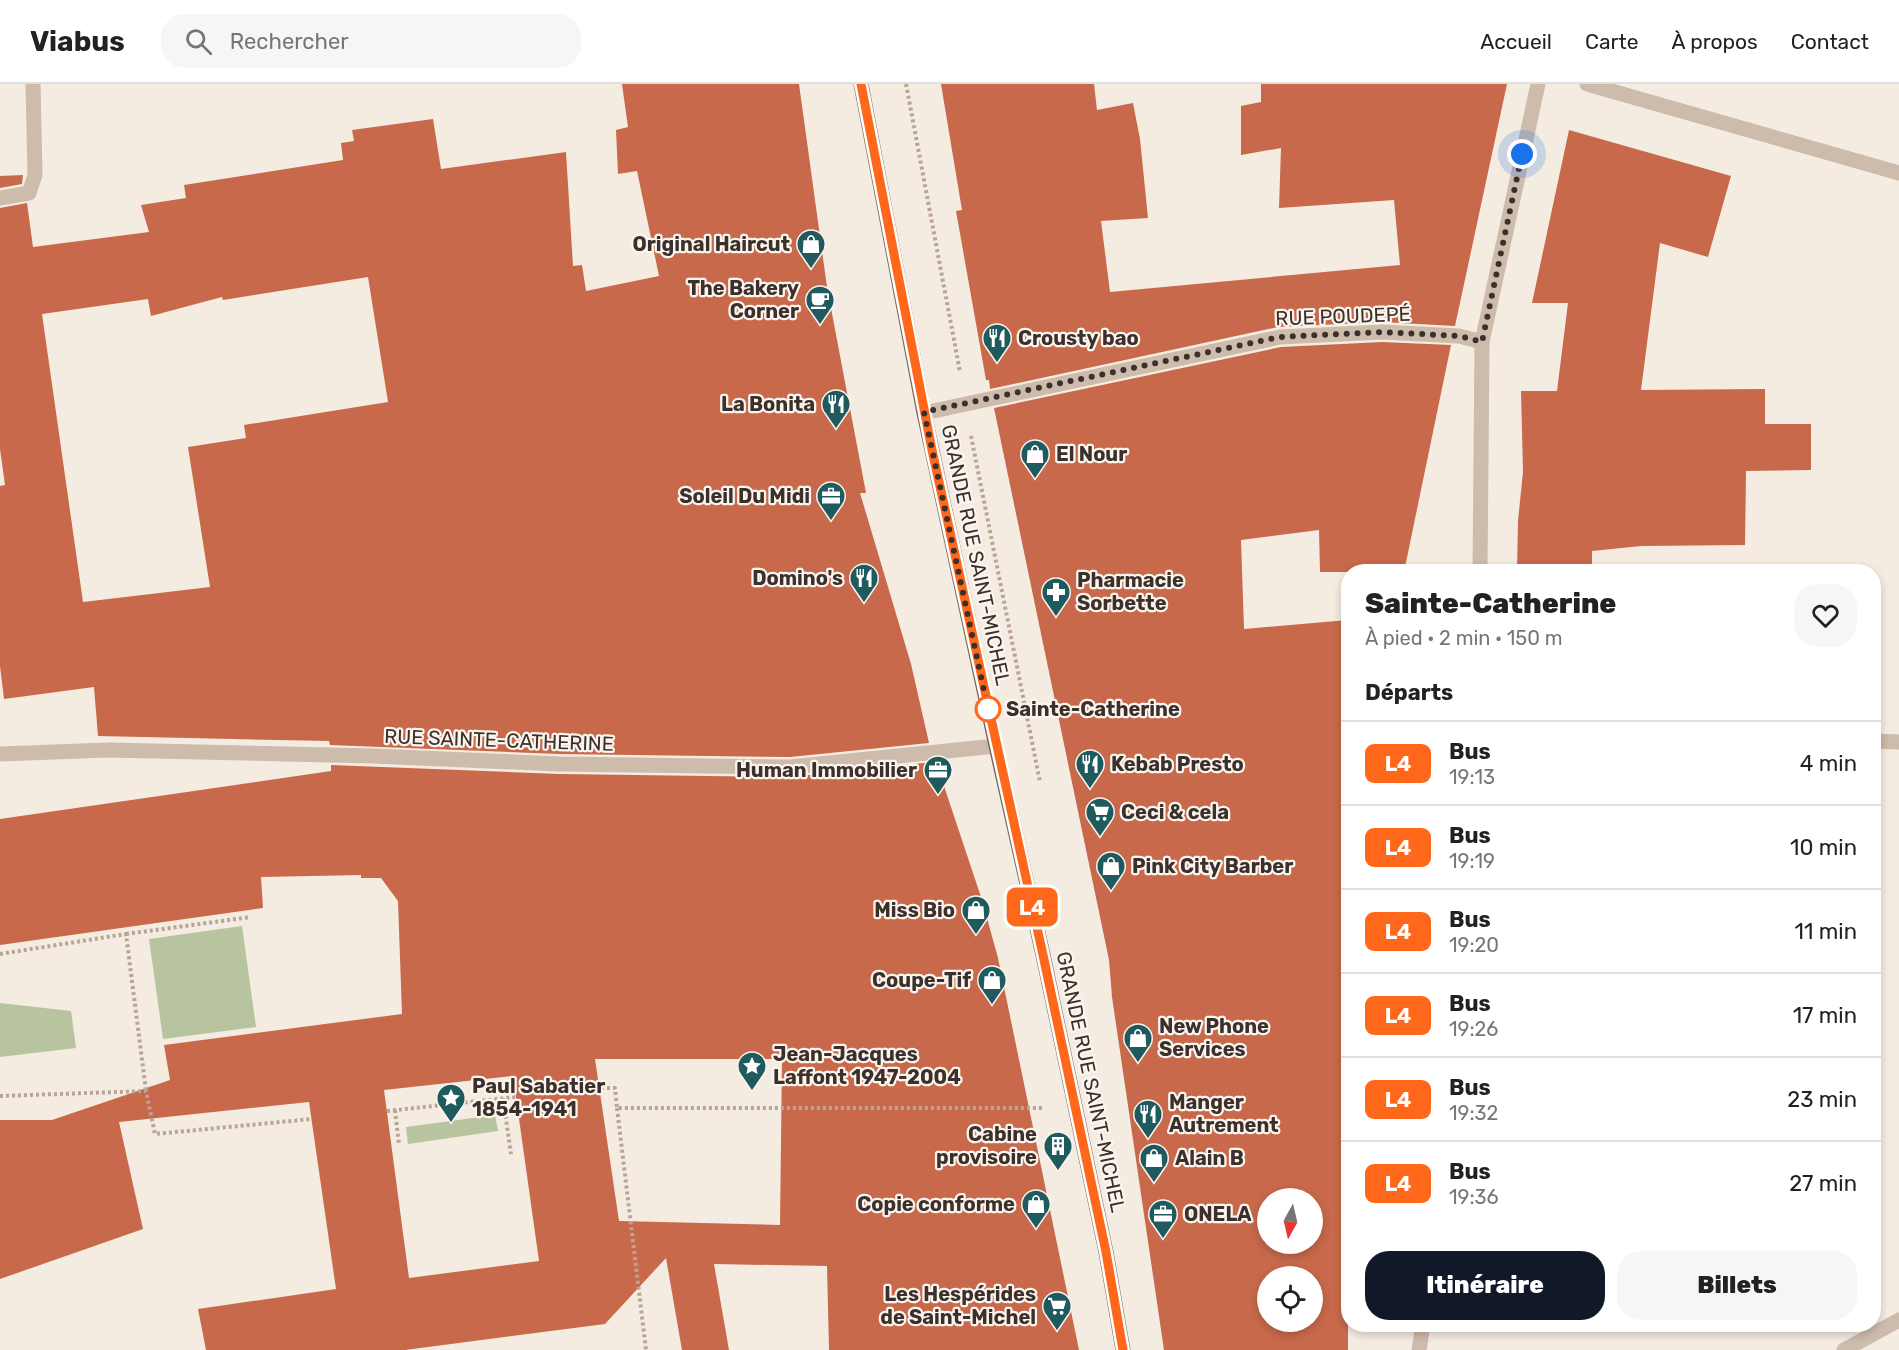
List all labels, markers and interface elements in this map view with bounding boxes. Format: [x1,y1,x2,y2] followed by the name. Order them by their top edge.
[161,14,581,68] search box
[30,25,125,58] text: Viabus
[182,25,215,58] icon: search
[230,28,349,55] text: Rechercher
[1480,29,1552,54] text: Accueil
[1585,29,1638,54] text: Carte
[1671,29,1758,54] text: À propos
[1791,29,1869,54] text: Contact
[1507,139,1537,169] your location
[795,228,827,270] shop icon: Original Haircut
[633,232,790,256] place label: Original Haircut
[688,276,799,323] place label: The Bakery Corner
[804,284,836,326] cafe icon: The Bakery Corner
[1275,302,1411,330] street label: RUE POUDEPÉ
[981,322,1013,364] restaurant icon: Crousty bao
[1018,326,1139,350] place label: Crousty bao
[820,388,852,430] restaurant icon: La Bonita
[721,392,815,416] place label: La Bonita
[937,422,1015,688] street label: GRANDE RUE SAINT-MICHEL
[1019,438,1051,480] shop icon: El Nour
[1056,442,1127,466] place label: El Nour
[815,480,847,522] office icon: Soleil Du Midi
[679,484,810,508] place label: Soleil Du Midi
[848,562,880,604] restaurant icon: Domino's
[752,566,843,590] place label: Domino's
[1077,568,1184,615] place label: Pharmacie Sorbette
[1040,576,1072,618] pharmacy icon: Pharmacie Sorbette
[1794,584,1857,647] button: heart
[1365,587,1616,620] text: Sainte-Catherine
[1365,626,1563,650] text: À pied · 2 min · 150 m
[1365,679,1453,706] text: Départs
[975,696,1001,722] marker: Sainte-Catherine
[1006,697,1180,721] place label: Sainte-Catherine
[384,724,614,756] street label: RUE SAINTE-CATHERINE
[1449,738,1491,765] text: Bus
[1074,748,1106,790] restaurant icon: Kebab Presto
[1800,750,1857,777] text: 4 min
[1385,751,1411,776] text: L4
[1111,752,1244,776] place label: Kebab Presto
[922,754,954,796] office icon: Human Immobilier
[736,758,917,782] place label: Human Immobilier
[1449,765,1495,789] text: 19:13
[1084,796,1116,838] supermarket icon: Ceci & cela
[1121,800,1229,824] place label: Ceci & cela
[1449,822,1491,849] text: Bus
[1790,834,1857,861] text: 10 min
[1385,835,1411,860] text: L4
[1449,849,1495,873] text: 19:19
[1095,850,1127,892] shop icon: Pink City Barber
[1132,854,1293,878] place label: Pink City Barber
[1005,888,1059,926] line badge: L4
[960,894,992,936] shop icon: Miss Bio
[1019,895,1045,920] text: L4
[874,898,955,922] place label: Miss Bio
[1449,906,1491,933] text: Bus
[1795,918,1857,945] text: 11 min
[1385,919,1411,944] text: L4
[1449,933,1499,957] text: 19:20
[1052,949,1130,1215] street label: GRANDE RUE SAINT-MICHEL
[976,964,1008,1006] shop icon: Coupe-Tif
[872,968,971,992] place label: Coupe-Tif
[1449,990,1491,1017] text: Bus
[1793,1002,1857,1029] text: 17 min
[1385,1003,1411,1028] text: L4
[1159,1014,1269,1061] place label: New Phone Services
[1449,1017,1498,1041] text: 19:26
[1122,1022,1154,1064] shop icon: New Phone Services
[773,1042,961,1089] place label: Jean-Jacques Laffont 1947-2004
[736,1050,768,1092] place icon: Jean-Jacques Laffont 1947-2004
[472,1074,605,1121] place label: Paul Sabatier 1854-1941
[1449,1074,1491,1101] text: Bus
[435,1082,467,1124] place icon: Paul Sabatier 1854-1941
[1787,1086,1857,1113] text: 23 min
[1385,1087,1411,1112] text: L4
[1169,1090,1279,1137] place label: Manger Autrement
[1132,1098,1164,1140] restaurant icon: Manger Autrement
[1449,1101,1498,1125] text: 19:32
[936,1122,1037,1169] place label: Cabine provisoire
[1042,1130,1074,1172] building icon: Cabine provisoire
[1138,1142,1170,1184] shop icon: Alain B
[1175,1146,1244,1170] place label: Alain B
[1449,1158,1491,1185] text: Bus
[1789,1170,1857,1197] text: 27 min
[1385,1171,1411,1196] text: L4
[1449,1185,1499,1209] text: 19:36
[1020,1188,1052,1230] shop icon: Copie conforme
[1257,1188,1323,1254] north arrow
[1257,1188,1323,1332] map controls
[857,1192,1015,1216] place label: Copie conforme
[1147,1198,1179,1240] office icon: ONELA
[1184,1202,1252,1226] place label: ONELA
[1365,1251,1605,1320] button: Itinéraire
[1617,1251,1857,1320] button: Billets
[1257,1266,1323,1332] button: locate
[880,1282,1036,1329] place label: Les Hespérides de Saint-Michel
[1041,1290,1073,1332] supermarket icon: Les Hespérides de Saint-Michel

